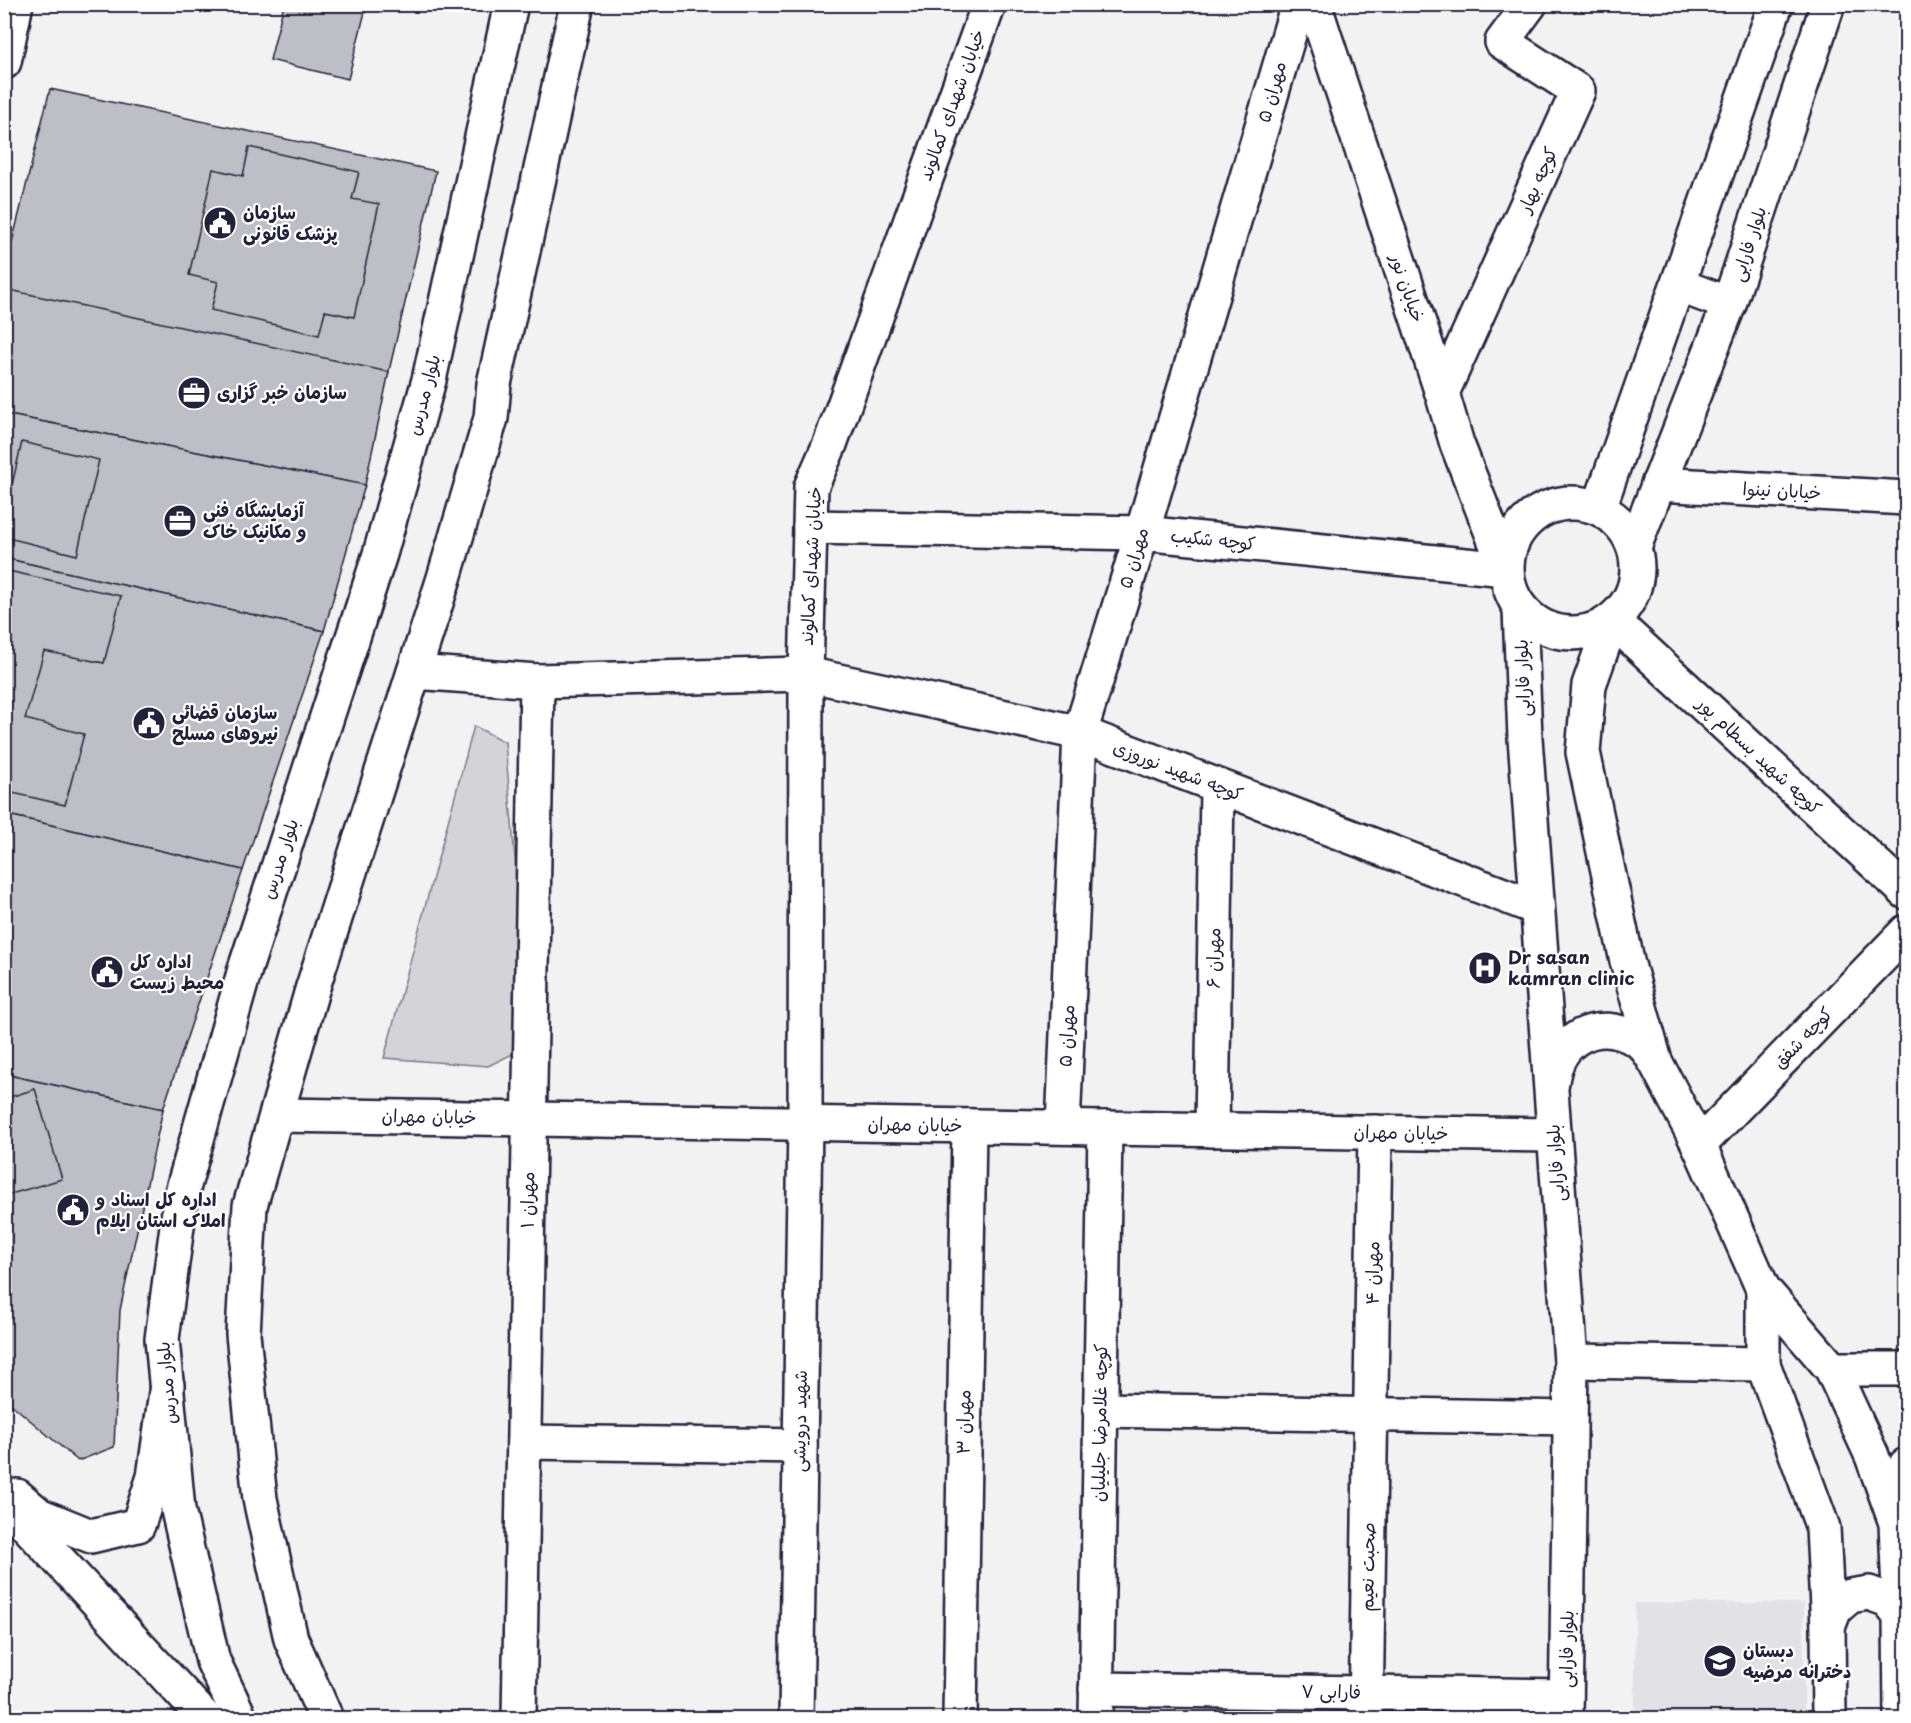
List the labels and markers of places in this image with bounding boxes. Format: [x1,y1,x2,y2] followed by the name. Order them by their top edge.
[243,198,338,246] place label: سازمان پزشک قانونی
[202,205,238,241] public building icon: سازمان پزشک قانونی
[176,375,212,411] office icon: سازمان خبر گزاری
[217,378,347,405] place label: سازمان خبر گزاری
[203,496,306,544] place label: آزمایشگاه فنی و مکانیک خاک
[162,503,198,539] office icon: آزمایشگاه فنی و مکانیک خاک
[172,698,278,746] place label: سازمان قضائی نیروهای مسلح
[131,705,167,741] public building icon: سازمان قضائی نیروهای مسلح
[1508,943,1634,991] place label: Dr sasan kamran clinic
[130,947,224,995] place label: اداره کل محیط زیست
[1467,950,1503,986] hospital icon: Dr sasan kamran clinic
[89,954,125,990] public building icon: اداره کل محیط زیست
[94,1185,226,1235] place label: اداره کل اسناد و املاک استان ایلام
[55,1192,91,1228] public building icon: اداره کل اسناد و املاک استان ایلام
[1743,1636,1851,1684] place label: دبستان دخترانه مرضیه
[1702,1643,1738,1679] school or university icon: دبستان دخترانه مرضیه

